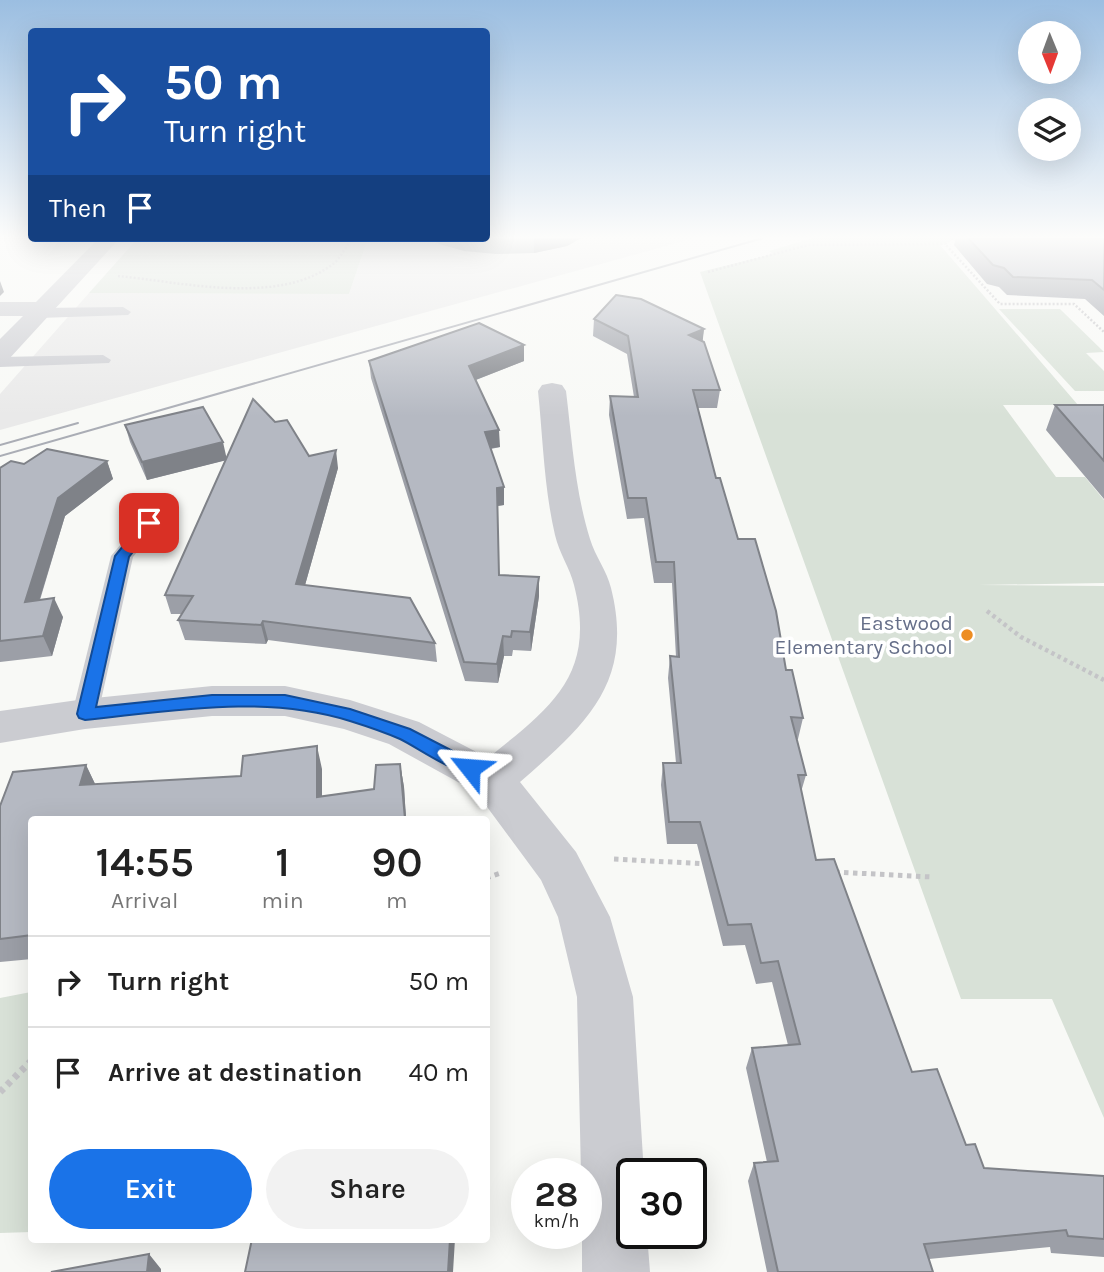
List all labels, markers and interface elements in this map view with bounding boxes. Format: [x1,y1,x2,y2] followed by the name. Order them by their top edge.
[1018,21,1082,84] north arrow
[1018,21,1081,161] map controls
[164,54,282,111] text: 50 m
[49,56,140,147] icon: right
[1018,98,1081,161] button: layers
[164,113,306,150] text: Turn right
[121,189,159,227] icon: arrive
[49,193,107,224] text: Then
[119,493,179,553] pin
[130,504,168,542] icon: arrive
[775,611,953,659] place label: Eastwood Elementary School
[959,627,975,643] marker: Eastwood Elementary School
[433,731,507,805] position arrow
[95,837,194,887] text: 14:55
[275,837,290,887] text: 1
[371,837,423,887] text: 90
[111,887,178,914] text: Arrival
[261,887,304,914] text: min
[386,887,408,914] text: m
[49,963,87,1001] icon: right
[108,966,229,997] text: Turn right
[408,966,469,997] text: 50 m
[49,1054,87,1092] icon: arrive
[108,1057,362,1088] text: Arrive at destination
[409,1057,469,1088] text: 40 m
[49,1149,252,1229] button: Exit
[266,1149,469,1229] button: Share
[616,1158,707,1249] speed limit sign: 30
[535,1174,578,1215] text: 28
[534,1210,579,1232] text: km/h

